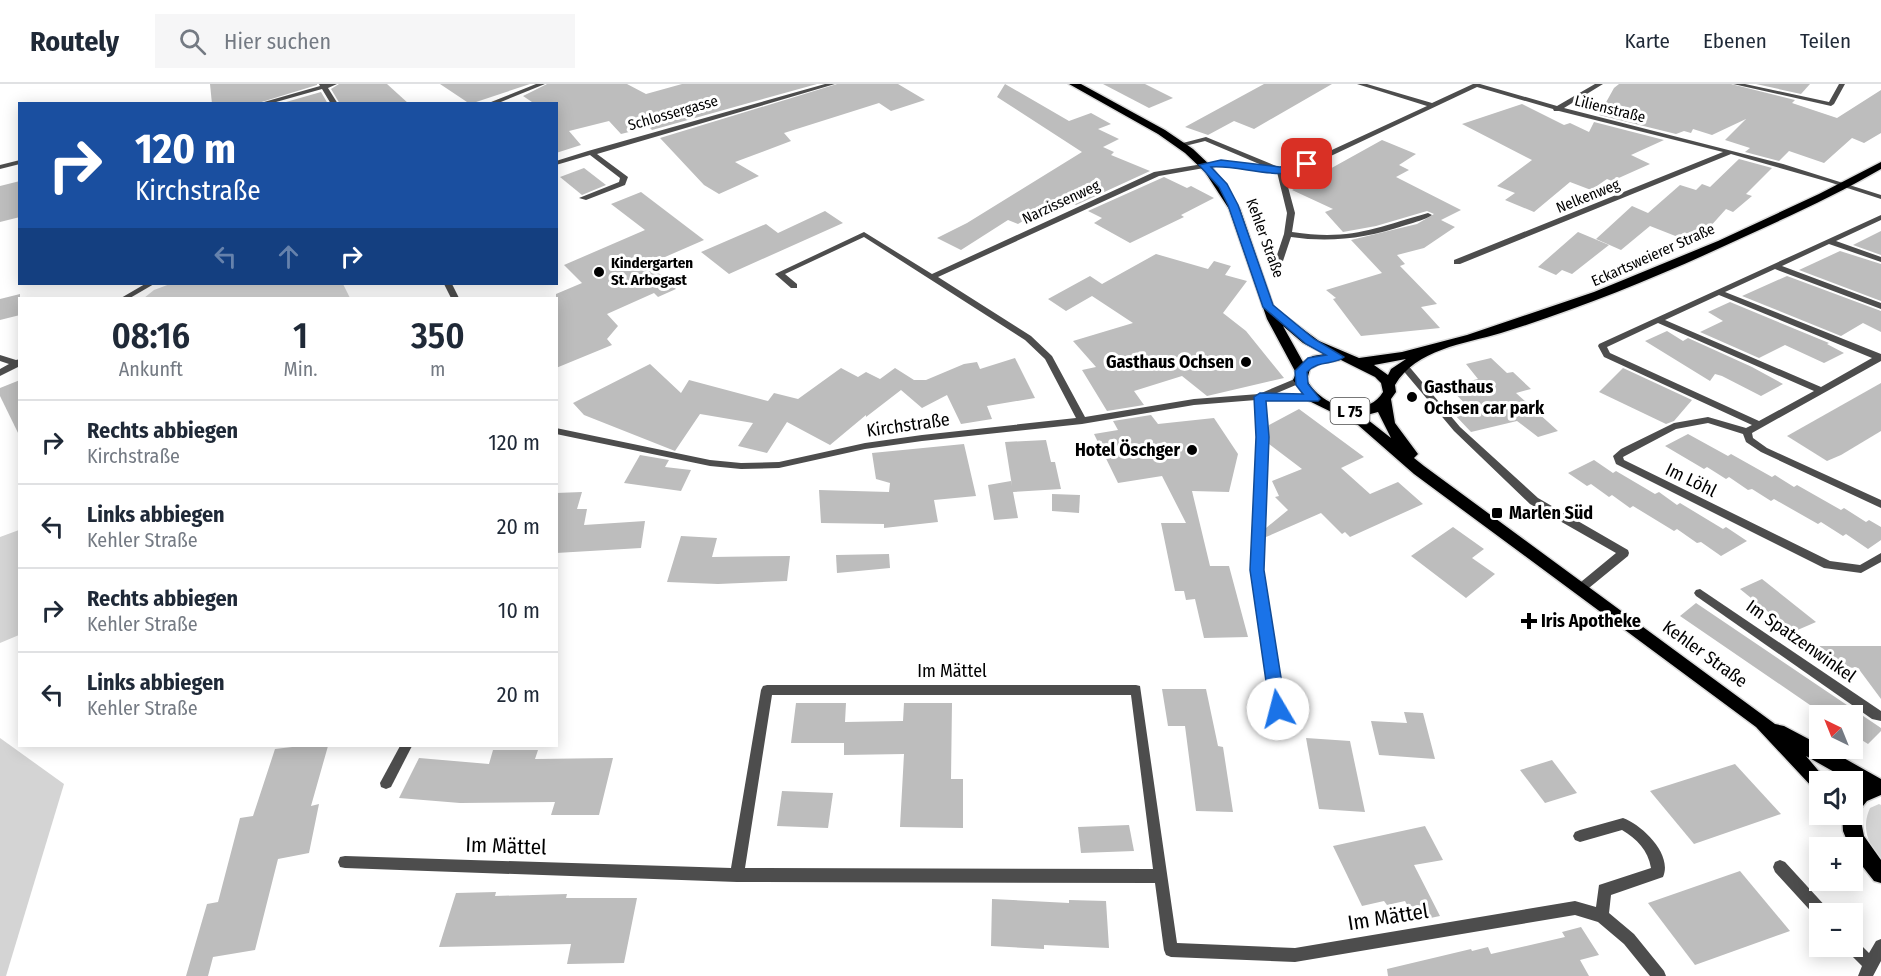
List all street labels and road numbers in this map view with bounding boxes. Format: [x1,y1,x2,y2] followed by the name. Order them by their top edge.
[626,92,720,134] street label: Schlossergasse
[1573,92,1647,126] street label: Lilienstraße
[1554,175,1622,217] street label: Nelkenweg
[1019,176,1103,228] street label: Narzissenweg
[1242,196,1288,280] street label: Kehler Straße
[1589,220,1717,290] street label: Eckartsweierer Straße
[1330,398,1370,424] road number: L 75
[865,408,951,442] street label: Kirchstraße
[1662,458,1720,502] street label: Im Löhl
[1742,595,1860,687] street label: Im Spatzenwinkel
[1658,616,1752,692] street label: Kehler Straße
[917,660,987,682] street label: Im Mättel
[465,832,547,860] street label: Im Mättel
[1346,898,1431,936] street label: Im Mättel

